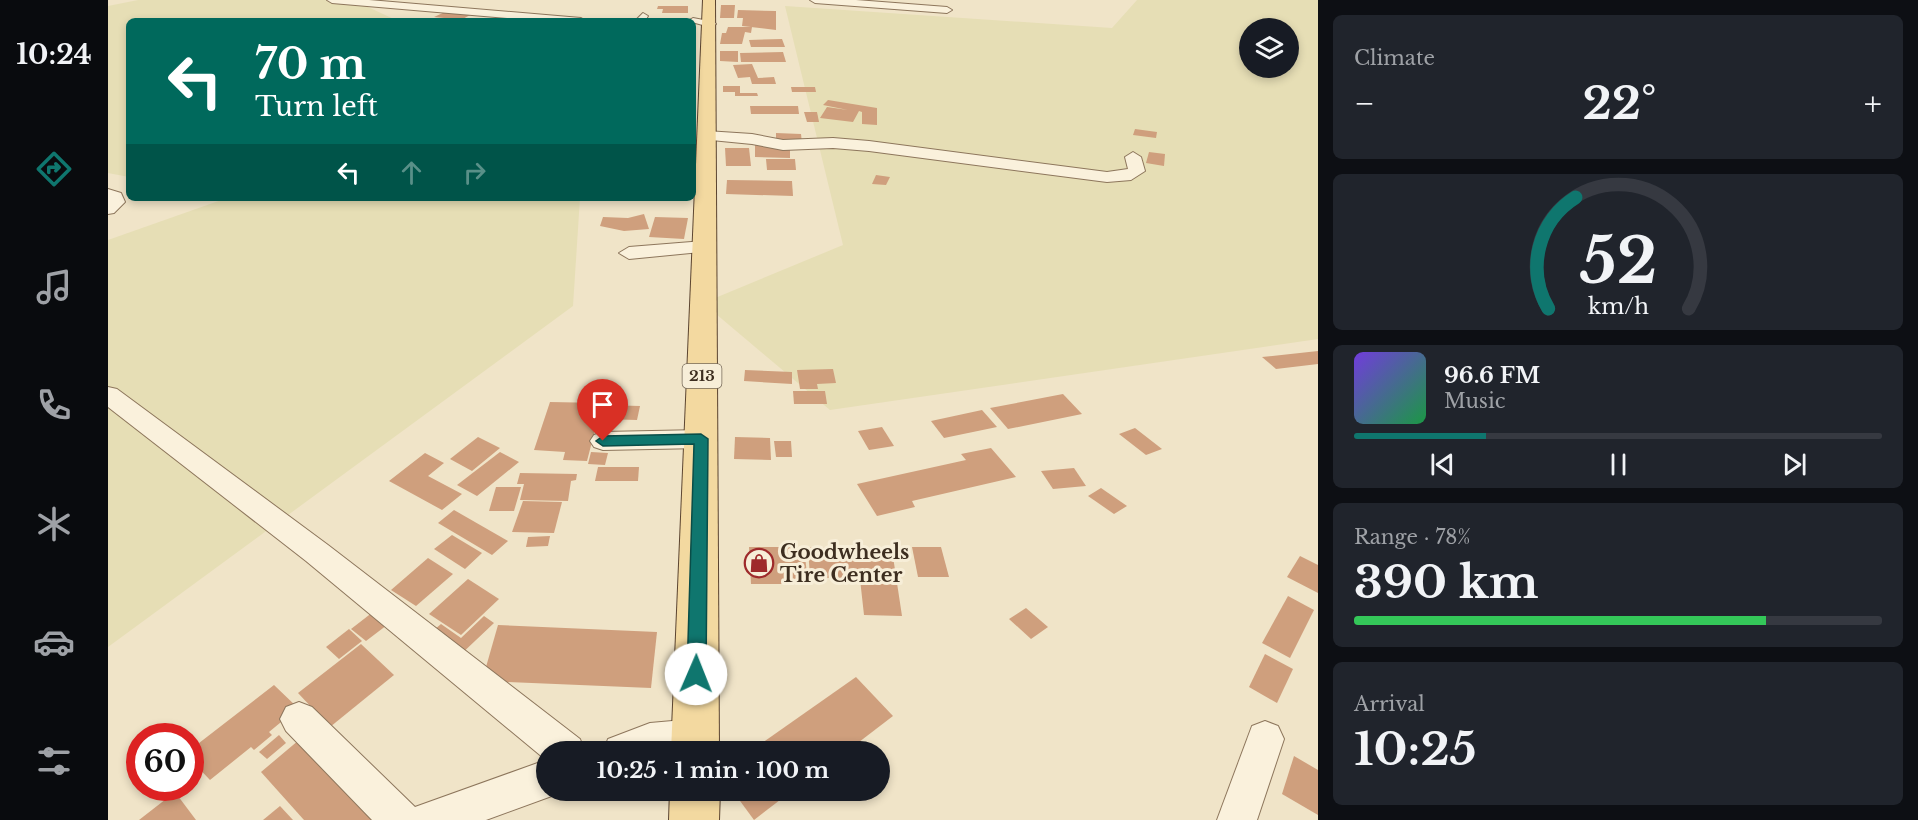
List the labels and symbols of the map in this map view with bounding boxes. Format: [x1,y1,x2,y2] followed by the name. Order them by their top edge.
[682,364,722,388] road number: 213
[577,379,628,441] pin
[780,540,909,587] place label: Goodwheels Tire Center
[743,547,775,579] shop icon: Goodwheels Tire Center
[664,642,728,706] position arrow
[126,723,204,801] speed limit sign: 60

